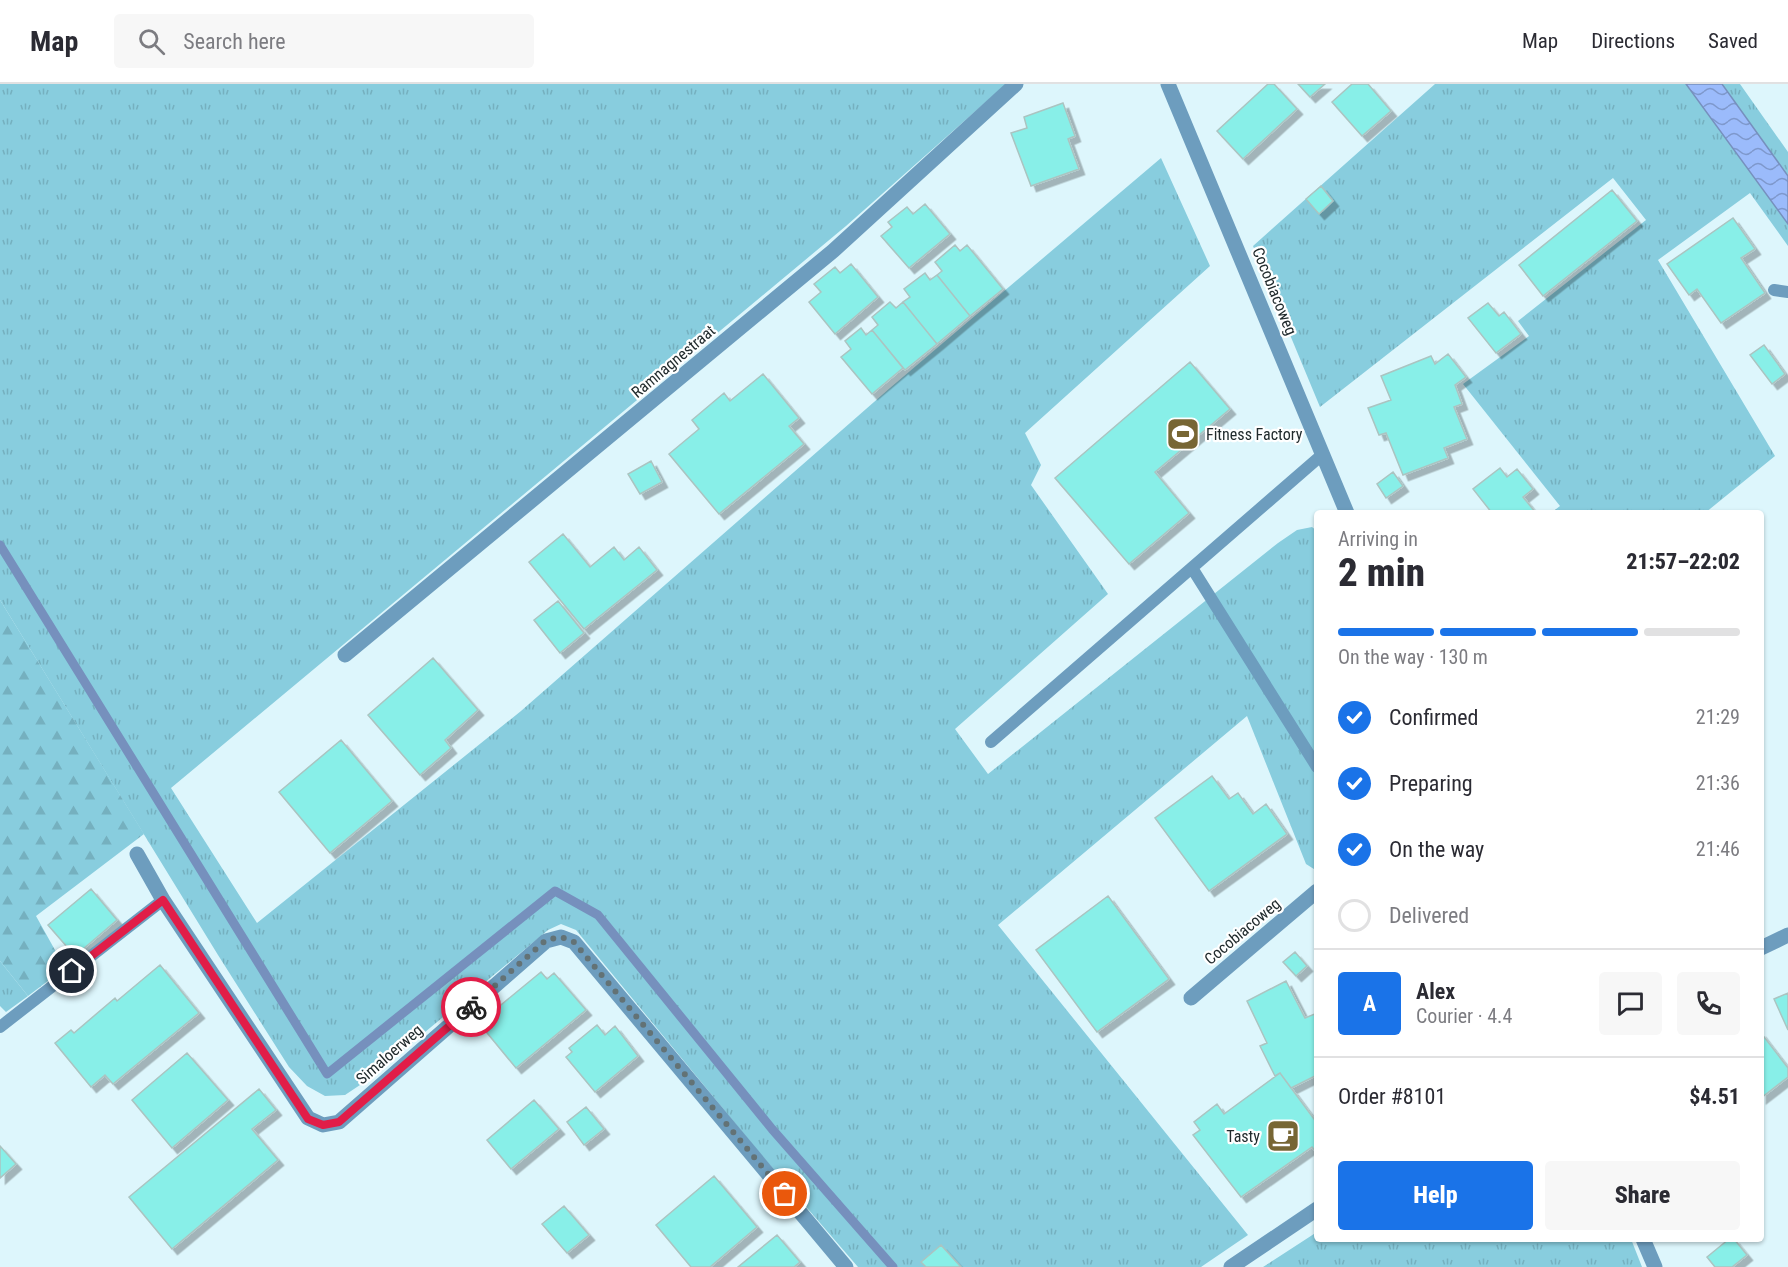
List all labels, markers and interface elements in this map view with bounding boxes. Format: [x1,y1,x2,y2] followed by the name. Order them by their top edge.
[114,14,534,68] search box
[30,25,78,58] text: Map
[135,25,168,58] icon: search
[183,29,286,54] text: Search here
[1522,29,1558,53] text: Map
[1591,29,1675,53] text: Directions
[1708,29,1758,53] text: Saved
[1248,245,1301,338] street label: Cocobiacoweg
[628,321,719,402] street label: Ramnagnestraat
[1165,416,1201,452] sports icon: Fitness Factory
[1206,425,1303,444] place label: Fitness Factory
[1338,527,1418,551] text: Arriving in
[1626,549,1740,574] text: 21:57–22:02
[1338,550,1425,596] text: 2 min
[1338,645,1488,669] text: On the way · 130 m
[1338,701,1371,734] icon: check
[1389,705,1478,730] text: Confirmed
[1696,705,1740,729] text: 21:29
[1338,767,1371,800] icon: check
[1389,771,1473,796] text: Preparing
[1696,771,1740,795] text: 21:36
[1338,833,1371,866] icon: check
[1389,837,1484,862] text: On the way
[1696,837,1740,861] text: 21:46
[1201,894,1284,969] street label: Cocobiacoweg
[1389,903,1469,928] text: Delivered
[46,945,97,996] pin
[55,954,88,987] icon: home
[1599,972,1662,1035] button: chat
[1677,972,1740,1035] button: phone
[441,977,501,1037] courier
[1416,979,1455,1004] text: Alex
[455,991,488,1024] icon: bike
[1363,991,1376,1016] text: A
[1416,1004,1512,1028] text: Courier · 4.4
[352,1020,426,1088] street label: Simaloerweg
[1338,1084,1446,1109] text: Order #8101
[1689,1084,1740,1109] text: $4.51
[1265,1118,1301,1154] cafe icon: Tasty
[1226,1127,1260,1146] place label: Tasty
[1338,1161,1533,1230] button: Help
[1545,1161,1740,1230] button: Share
[759,1168,810,1219] pin
[768,1177,801,1210] icon: bag

